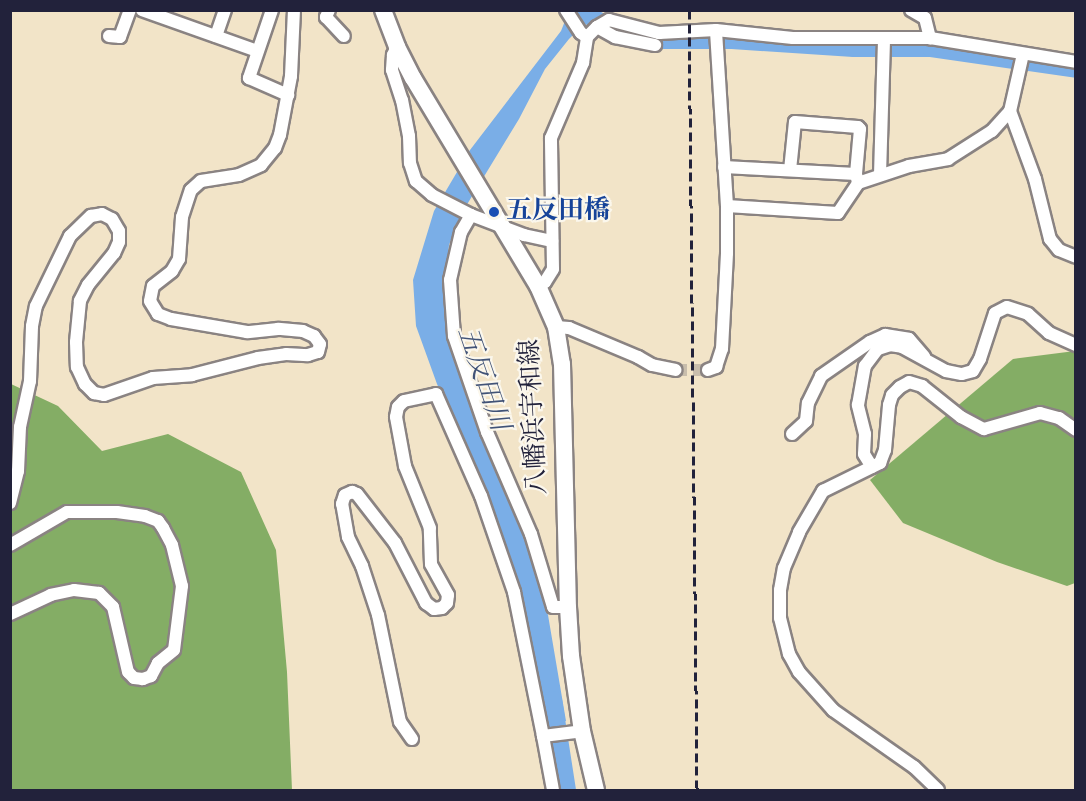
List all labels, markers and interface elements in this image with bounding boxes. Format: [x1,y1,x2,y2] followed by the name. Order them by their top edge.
[506,196,610,228] place label: 五反田橋
[487,205,501,219] marker: 五反田橋
[449,323,515,435] water label: 五反田川
[515,338,555,496] street label: 八幡浜宇和線

